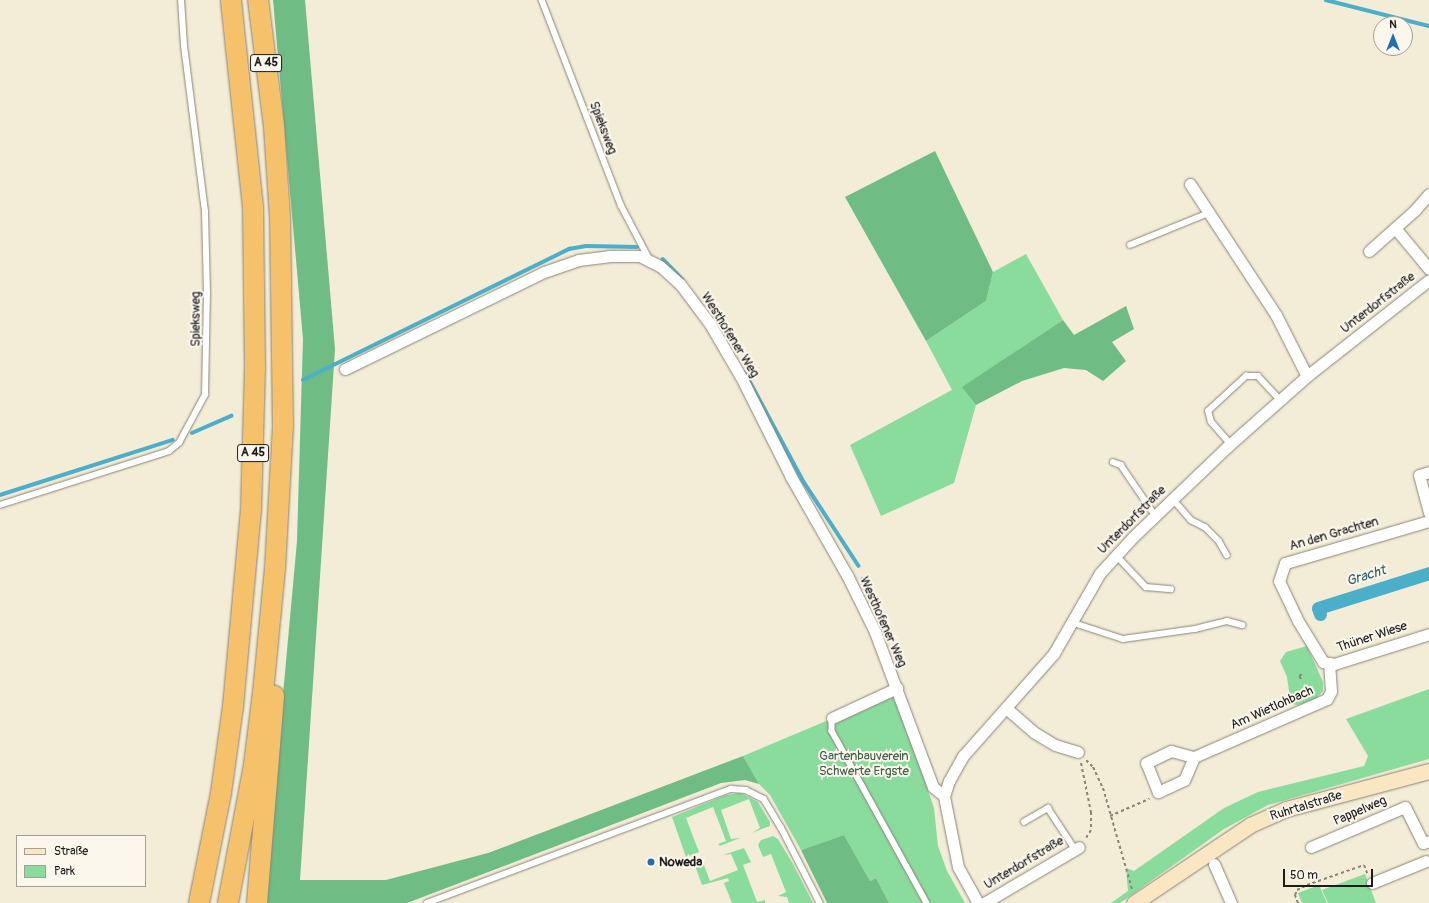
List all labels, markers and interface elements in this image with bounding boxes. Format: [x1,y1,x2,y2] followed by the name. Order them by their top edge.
[1373,16,1413,56] north arrow
[1389,18,1397,31] text: N
[250,53,282,73] road number: A 45
[586,99,620,157] street label: Spieksweg
[1338,269,1418,337] street label: Unterdorfstraße
[698,289,762,381] street label: Westhofener Weg
[188,291,204,347] street label: Spieksweg
[237,443,269,463] road number: A 45
[1095,483,1169,557] street label: Unterdorfstraße
[1288,514,1380,554] street label: An den Grachten
[1344,562,1388,590] water label: Gracht
[856,574,910,670] street label: Westhofener Weg
[1335,618,1409,656] street label: Thüner Wiese
[1228,683,1316,733] street label: Am Wietlohbach
[819,749,909,780] park label: Gartenbauverein Schwerte Ergste
[1268,788,1344,824] street label: Ruhrtalstraße
[1331,793,1389,829] street label: Pappelweg
[981,833,1067,893] street label: Unterdorfstraße
[16,835,146,887] legend
[54,844,88,859] text: Straße
[659,854,702,870] place label: Noweda
[646,857,656,867] marker: Noweda
[1285,861,1375,887] scale bar
[54,864,75,879] text: Park
[1290,868,1318,883] text: 50 m

